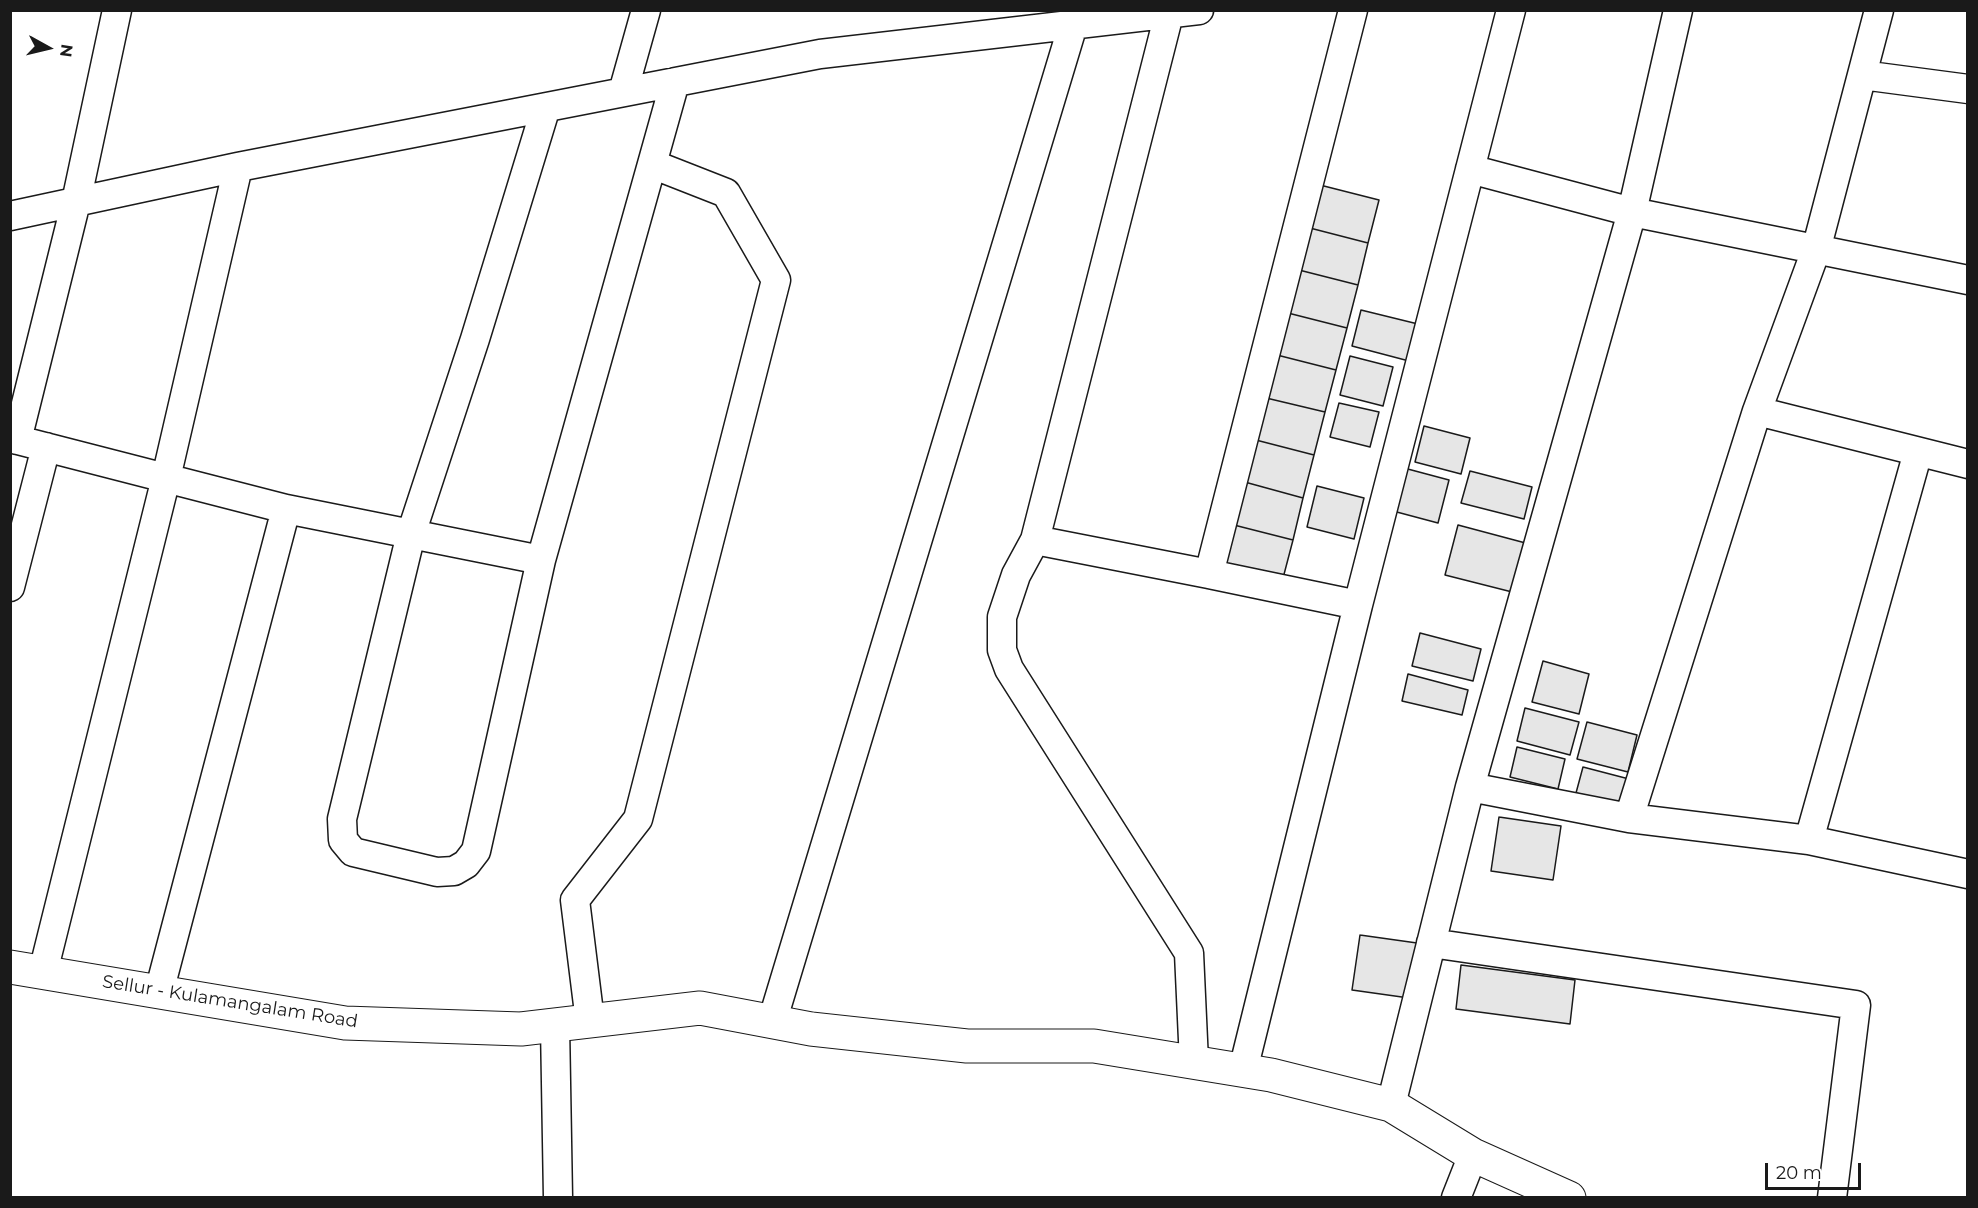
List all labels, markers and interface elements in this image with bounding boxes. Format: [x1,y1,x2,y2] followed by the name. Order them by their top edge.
[18,18,78,78] north arrow
[56,43,77,58] text: N
[101,971,359,1033] street label: Sellur - Kulamangalam Road
[1768,1151,1864,1189] scale bar
[1776,1162,1822,1184] text: 20 m

